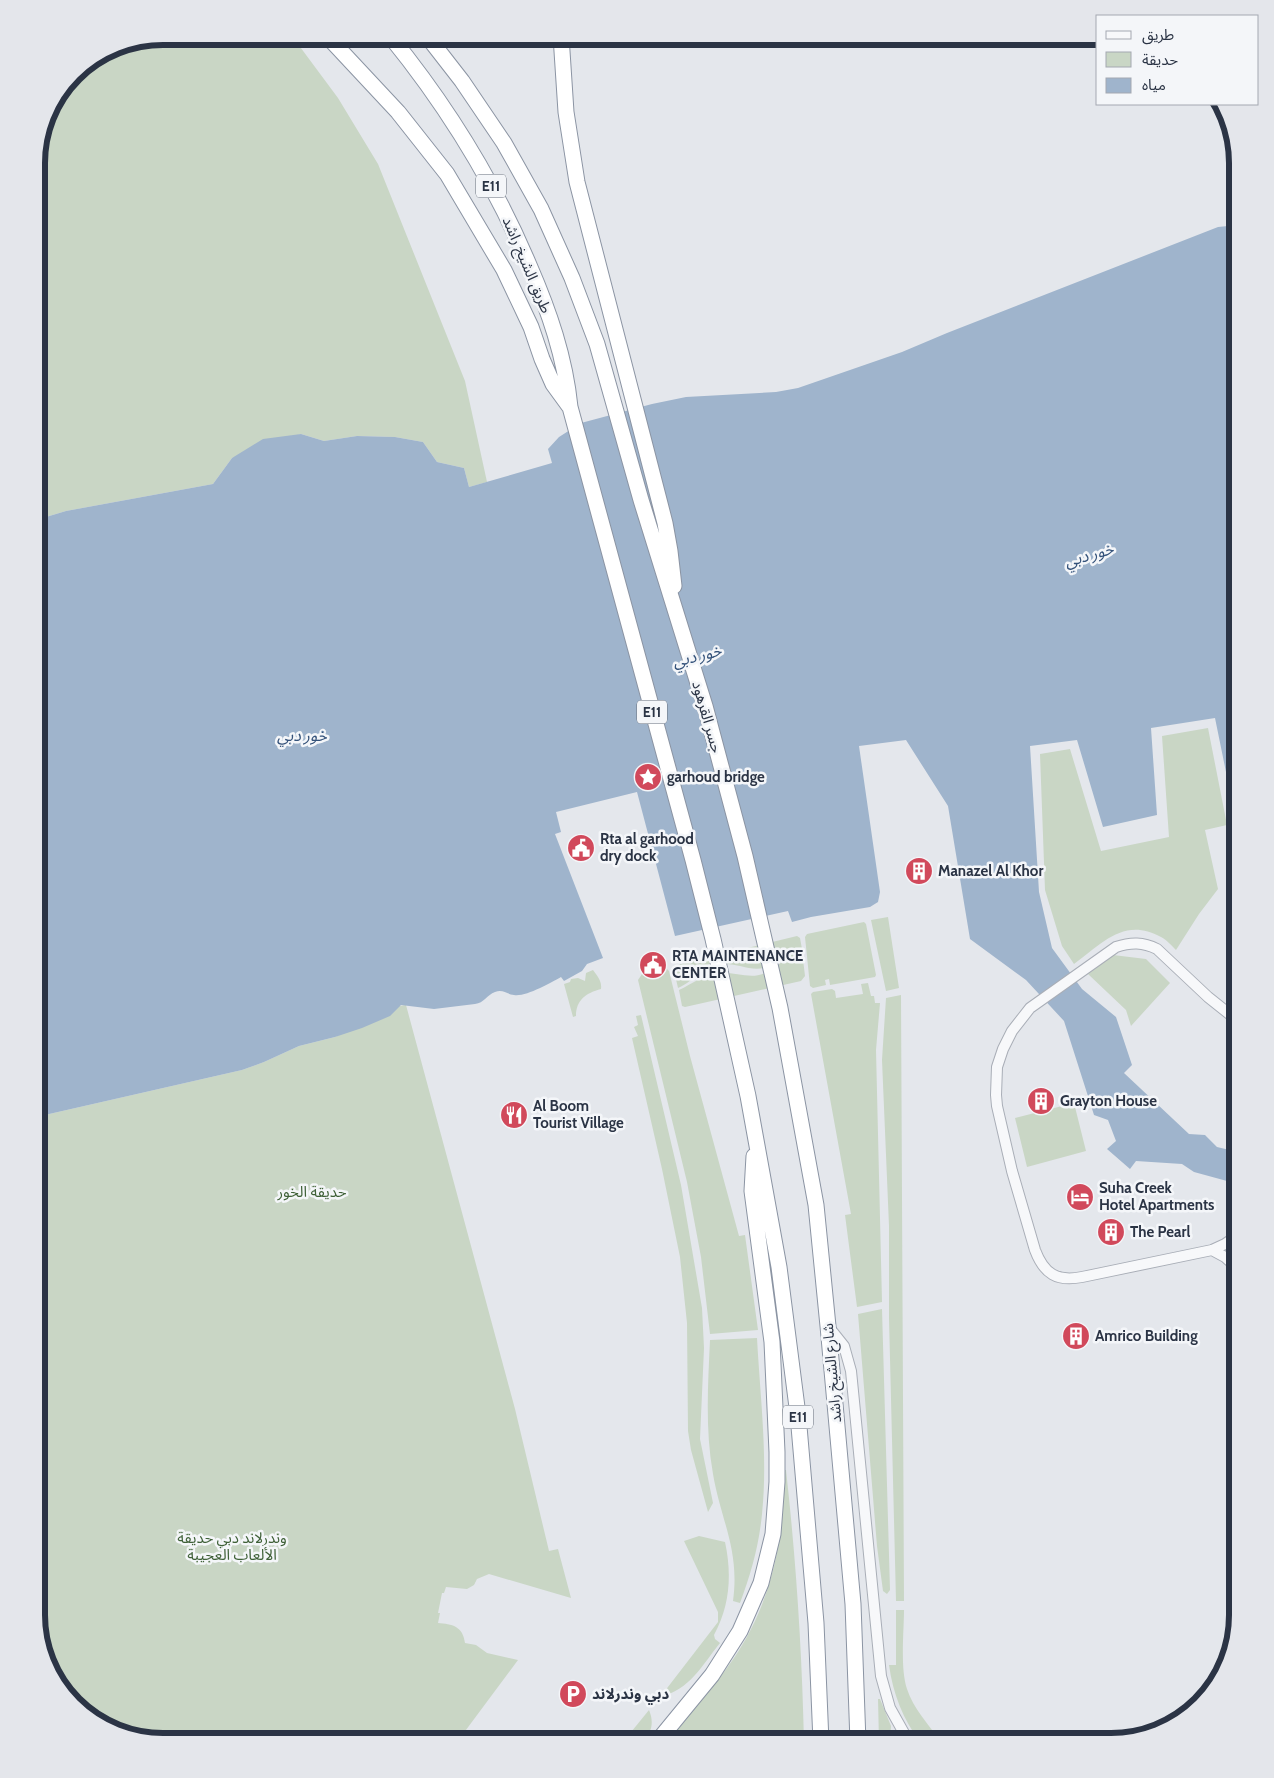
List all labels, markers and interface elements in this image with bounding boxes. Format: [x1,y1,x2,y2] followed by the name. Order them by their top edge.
[1096,15,1259,105] legend
[1142,26,1174,45] text: طريق
[1142,51,1178,69] text: حديقة
[1142,76,1166,94] text: مياه
[476,175,506,198] road number: E11
[496,214,555,317] street label: طريق الشيخ راشد
[1062,539,1117,575] water label: خور دبي
[671,641,725,675] water label: خور دبي
[688,679,726,755] street label: جسر القرهود
[637,700,667,724] road number: E11
[277,726,327,748] water label: خور دبي
[633,762,663,792] place icon: garhoud bridge
[667,768,765,786] place label: garhoud bridge
[600,830,694,865] place label: Rta al garhood dry dock
[566,833,596,863] public building icon: Rta al garhood dry dock
[904,856,934,886] building icon: Manazel Al Khor
[938,862,1043,880] place label: Manazel Al Khor
[672,947,804,982] place label: RTA MAINTENANCE CENTER
[638,950,668,980] public building icon: RTA MAINTENANCE CENTER
[1026,1086,1056,1116] building icon: Grayton House
[1060,1092,1157,1110] place label: Grayton House
[533,1097,624,1132] place label: Al Boom Tourist Village
[499,1100,529,1130] restaurant icon: Al Boom Tourist Village
[1099,1179,1214,1214] place label: Suha Creek Hotel Apartments
[1065,1182,1095,1212] hotel icon: Suha Creek Hotel Apartments
[276,1183,347,1201] park label: حديقة الخور
[1096,1217,1126,1247] building icon: The Pearl
[1130,1223,1191,1241] place label: The Pearl
[1061,1321,1091,1351] building icon: Amrico Building
[819,1322,848,1424] street label: شارع الشيخ راشد
[1095,1327,1198,1345] place label: Amrico Building
[783,1405,813,1428] road number: E11
[177,1529,287,1564] park label: وندرلاند دبي حديقة الألعاب العجيبة
[558,1679,588,1709] parking icon: دبي وندرلاند
[592,1685,669,1705] place label: دبي وندرلاند

